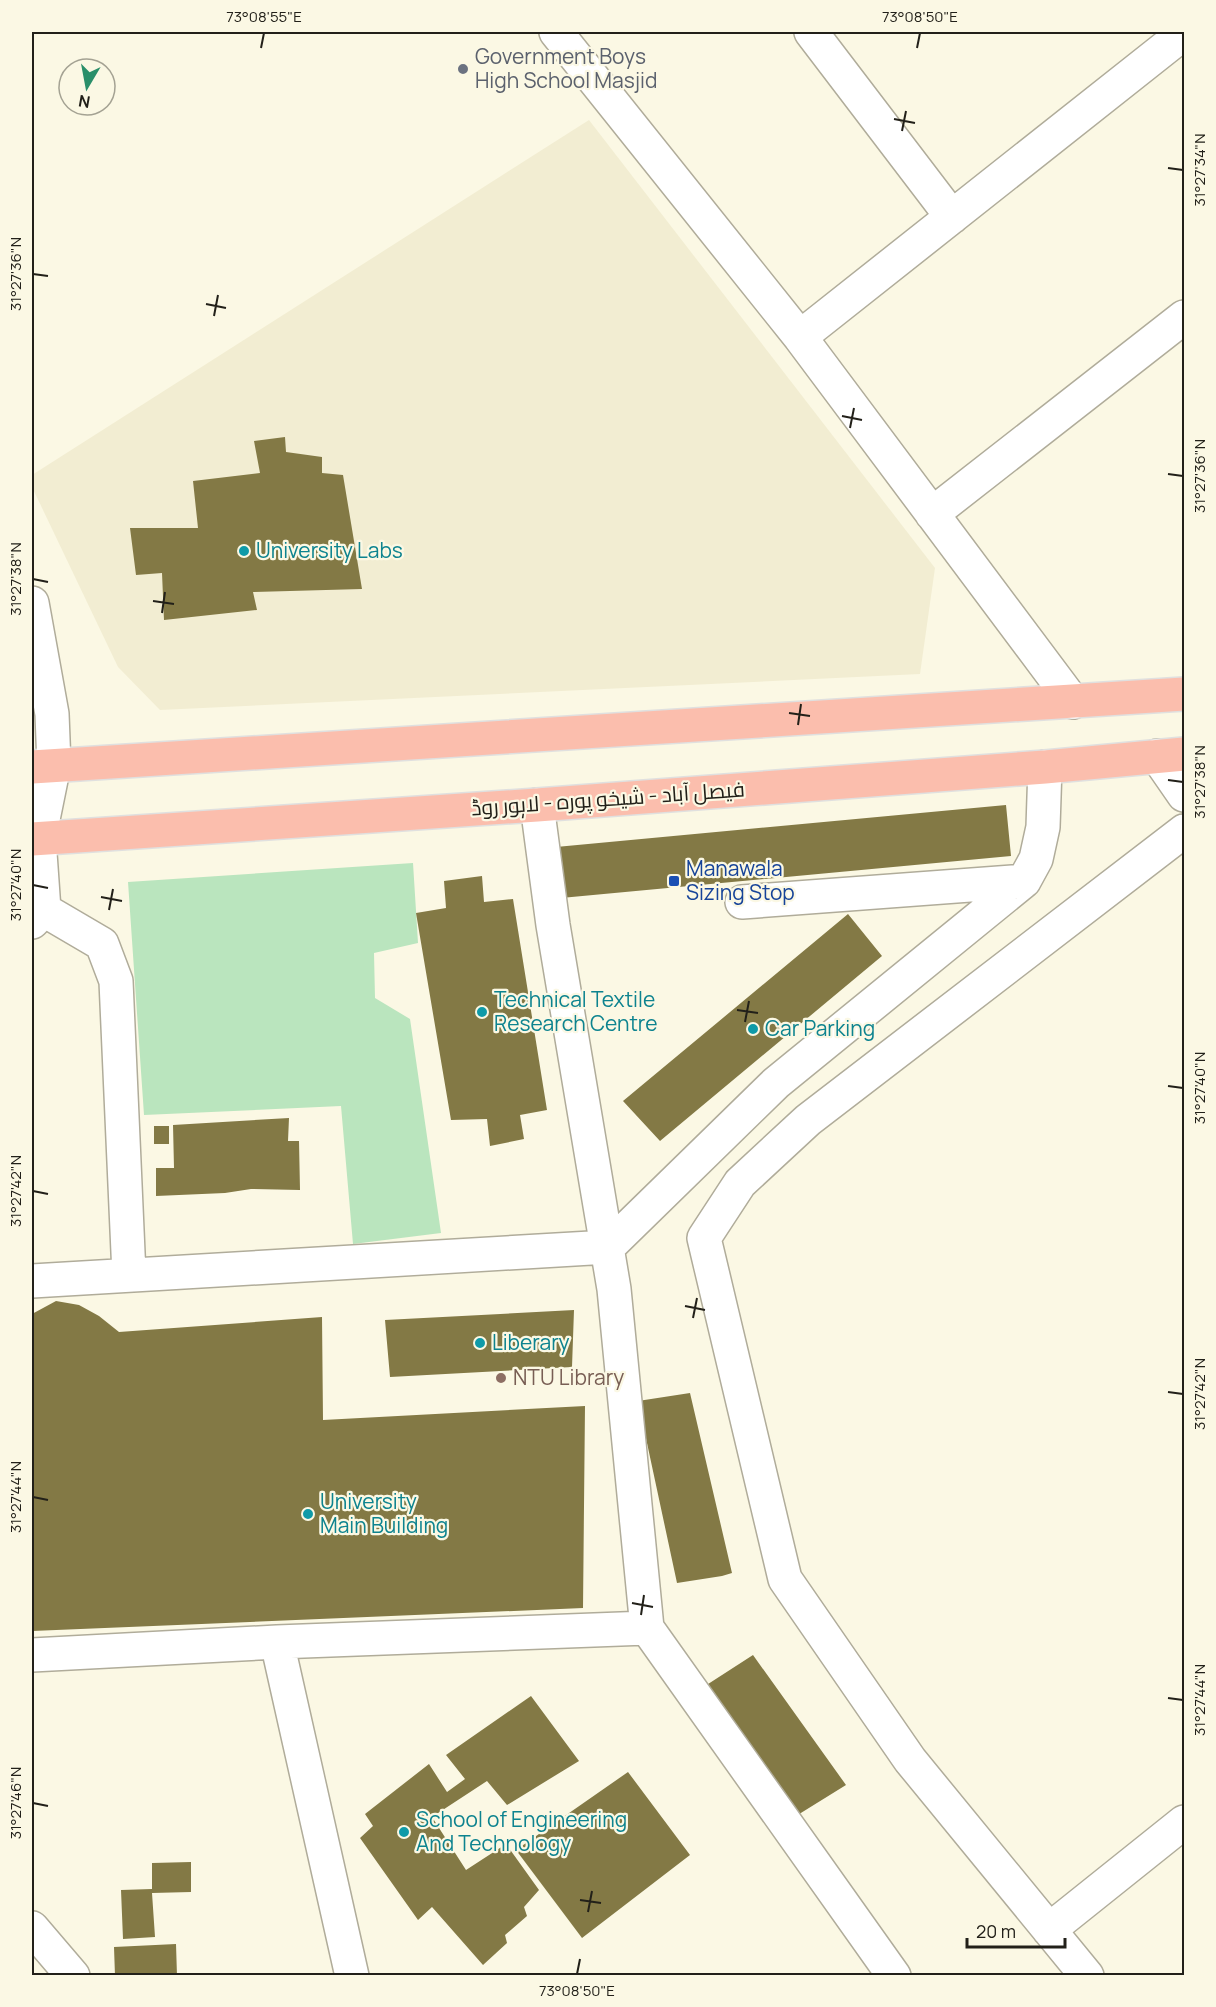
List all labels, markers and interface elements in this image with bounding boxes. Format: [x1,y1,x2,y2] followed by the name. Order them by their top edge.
[226,6,302,27] text: 73°08'55"E
[882,6,958,27] text: 73°08'50"E
[475,42,657,94] place label: Government Boys High School Masjid
[57,57,117,117] north arrow
[456,62,470,76] marker: Government Boys High School Masjid
[77,90,92,114] text: N
[1189,133,1210,207] text: 31°27'34"N
[5,237,26,311] text: 31°27'36"N
[1189,439,1210,513] text: 31°27'36"N
[256,536,403,564] place label: University Labs
[5,542,26,616] text: 31°27'38"N
[237,544,251,558] marker: University Labs
[1189,745,1210,819] text: 31°27'38"N
[470,774,746,823] street label: فیصل آباد - شیخو پورہ - لاہور روڈ
[5,849,26,921] text: 31°27'40"N
[686,854,795,906] place label: Manawala Sizing Stop
[667,874,681,888] marker: Manawala Sizing Stop
[494,985,657,1037] place label: Technical Textile Research Centre
[475,1005,489,1019] marker: Technical Textile Research Centre
[765,1014,875,1042] place label: Car Parking
[746,1022,760,1036] marker: Car Parking
[1189,1052,1210,1124] text: 31°27'40"N
[5,1155,26,1227] text: 31°27'42"N
[492,1328,570,1356] place label: Liberary
[473,1336,487,1350] marker: Liberary
[1189,1358,1210,1430] text: 31°27'42"N
[513,1363,624,1391] place label: NTU Library
[494,1371,508,1385] marker: NTU Library
[5,1461,26,1533] text: 31°27'44"N
[320,1487,448,1539] place label: University Main Building
[301,1507,315,1521] marker: University Main Building
[1189,1664,1210,1736] text: 31°27'44"N
[5,1767,26,1839] text: 31°27'46"N
[416,1805,627,1857] place label: School of Engineering And Technology
[397,1825,411,1839] marker: School of Engineering And Technology
[967,1911,1064,1949] scale bar
[976,1919,1016,1943] text: 20 m
[539,1980,615,2001] text: 73°08'50"E

